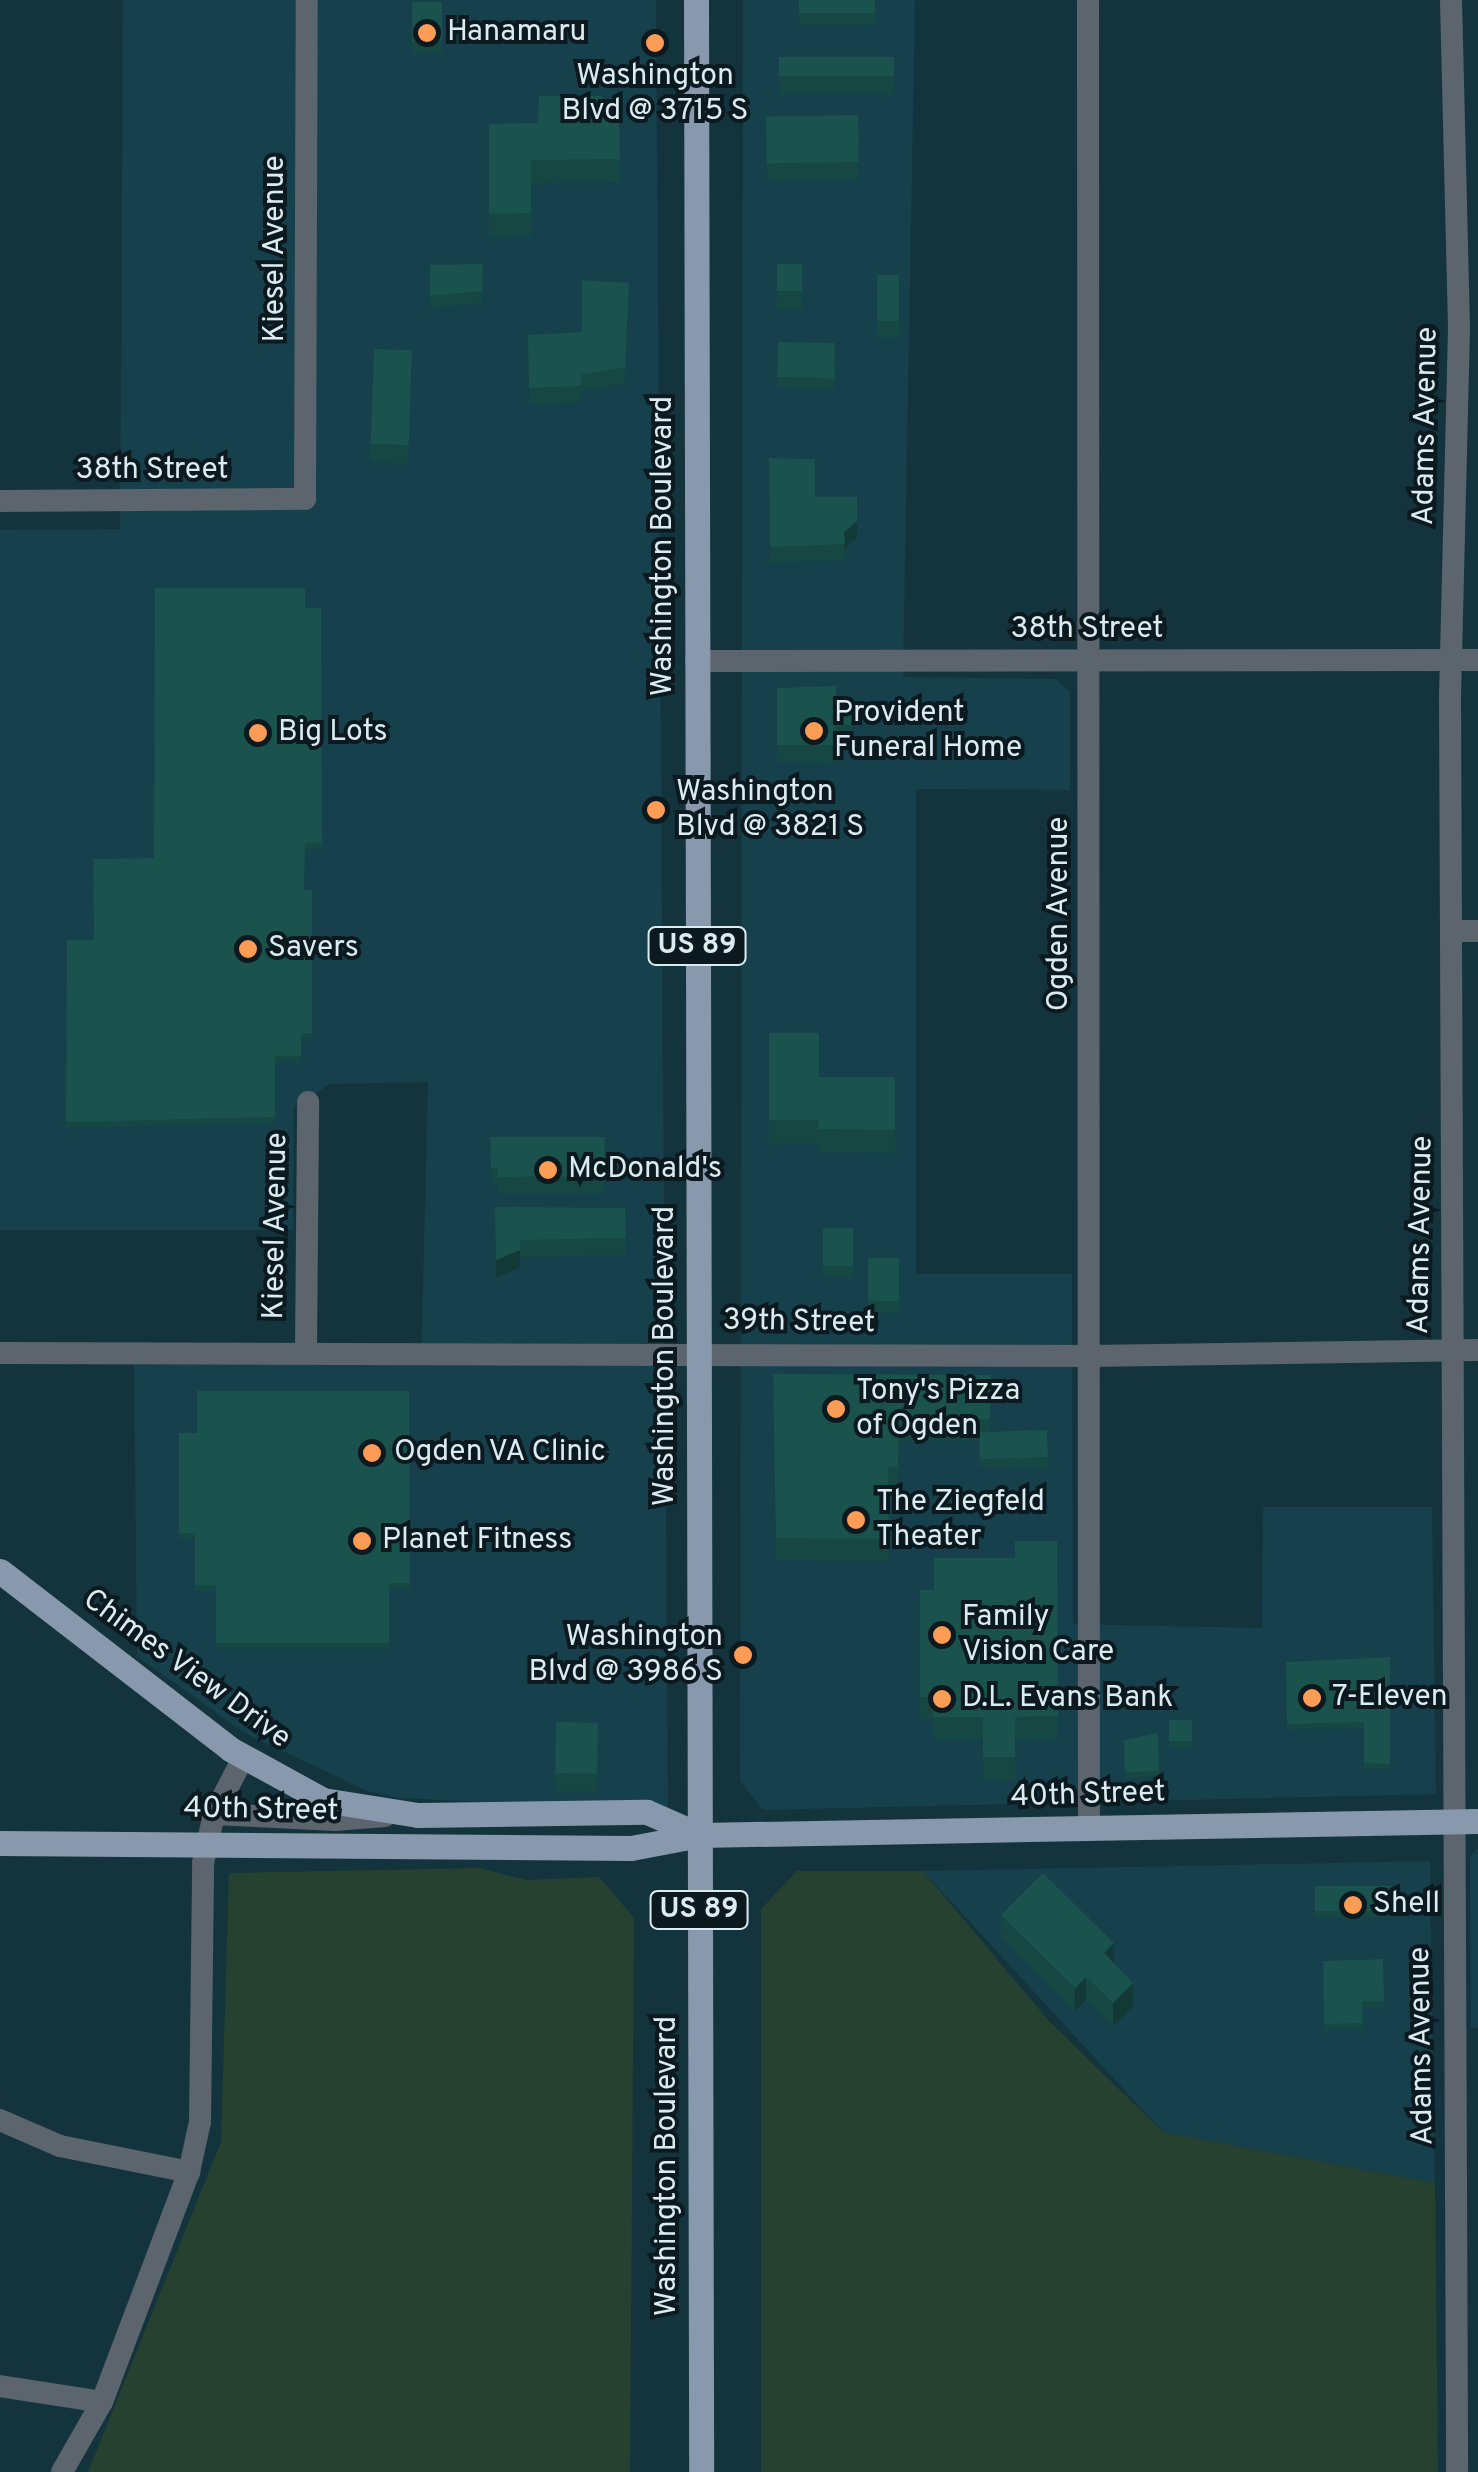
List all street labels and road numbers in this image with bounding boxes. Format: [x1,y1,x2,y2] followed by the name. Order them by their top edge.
[258,155,294,343] street label: Kiesel Avenue
[1407,326,1447,526] street label: Adams Avenue
[646,396,682,696] street label: Washington Boulevard
[75,453,229,489] street label: 38th Street
[1010,612,1164,648] street label: 38th Street
[1042,816,1078,1012] street label: Ogden Avenue
[647,923,747,969] road number: US 89
[257,1132,297,1320] street label: Kiesel Avenue
[1402,1135,1442,1335] street label: Adams Avenue
[648,1206,684,1506] street label: Washington Boulevard
[722,1304,876,1342] street label: 39th Street
[75,1582,297,1758] street label: Chimes View Drive
[1010,1775,1166,1817] street label: 40th Street
[183,1792,339,1830] street label: 40th Street
[649,1887,749,1933] road number: US 89
[1403,1946,1443,2146] street label: Adams Avenue
[650,2016,686,2316] street label: Washington Boulevard

